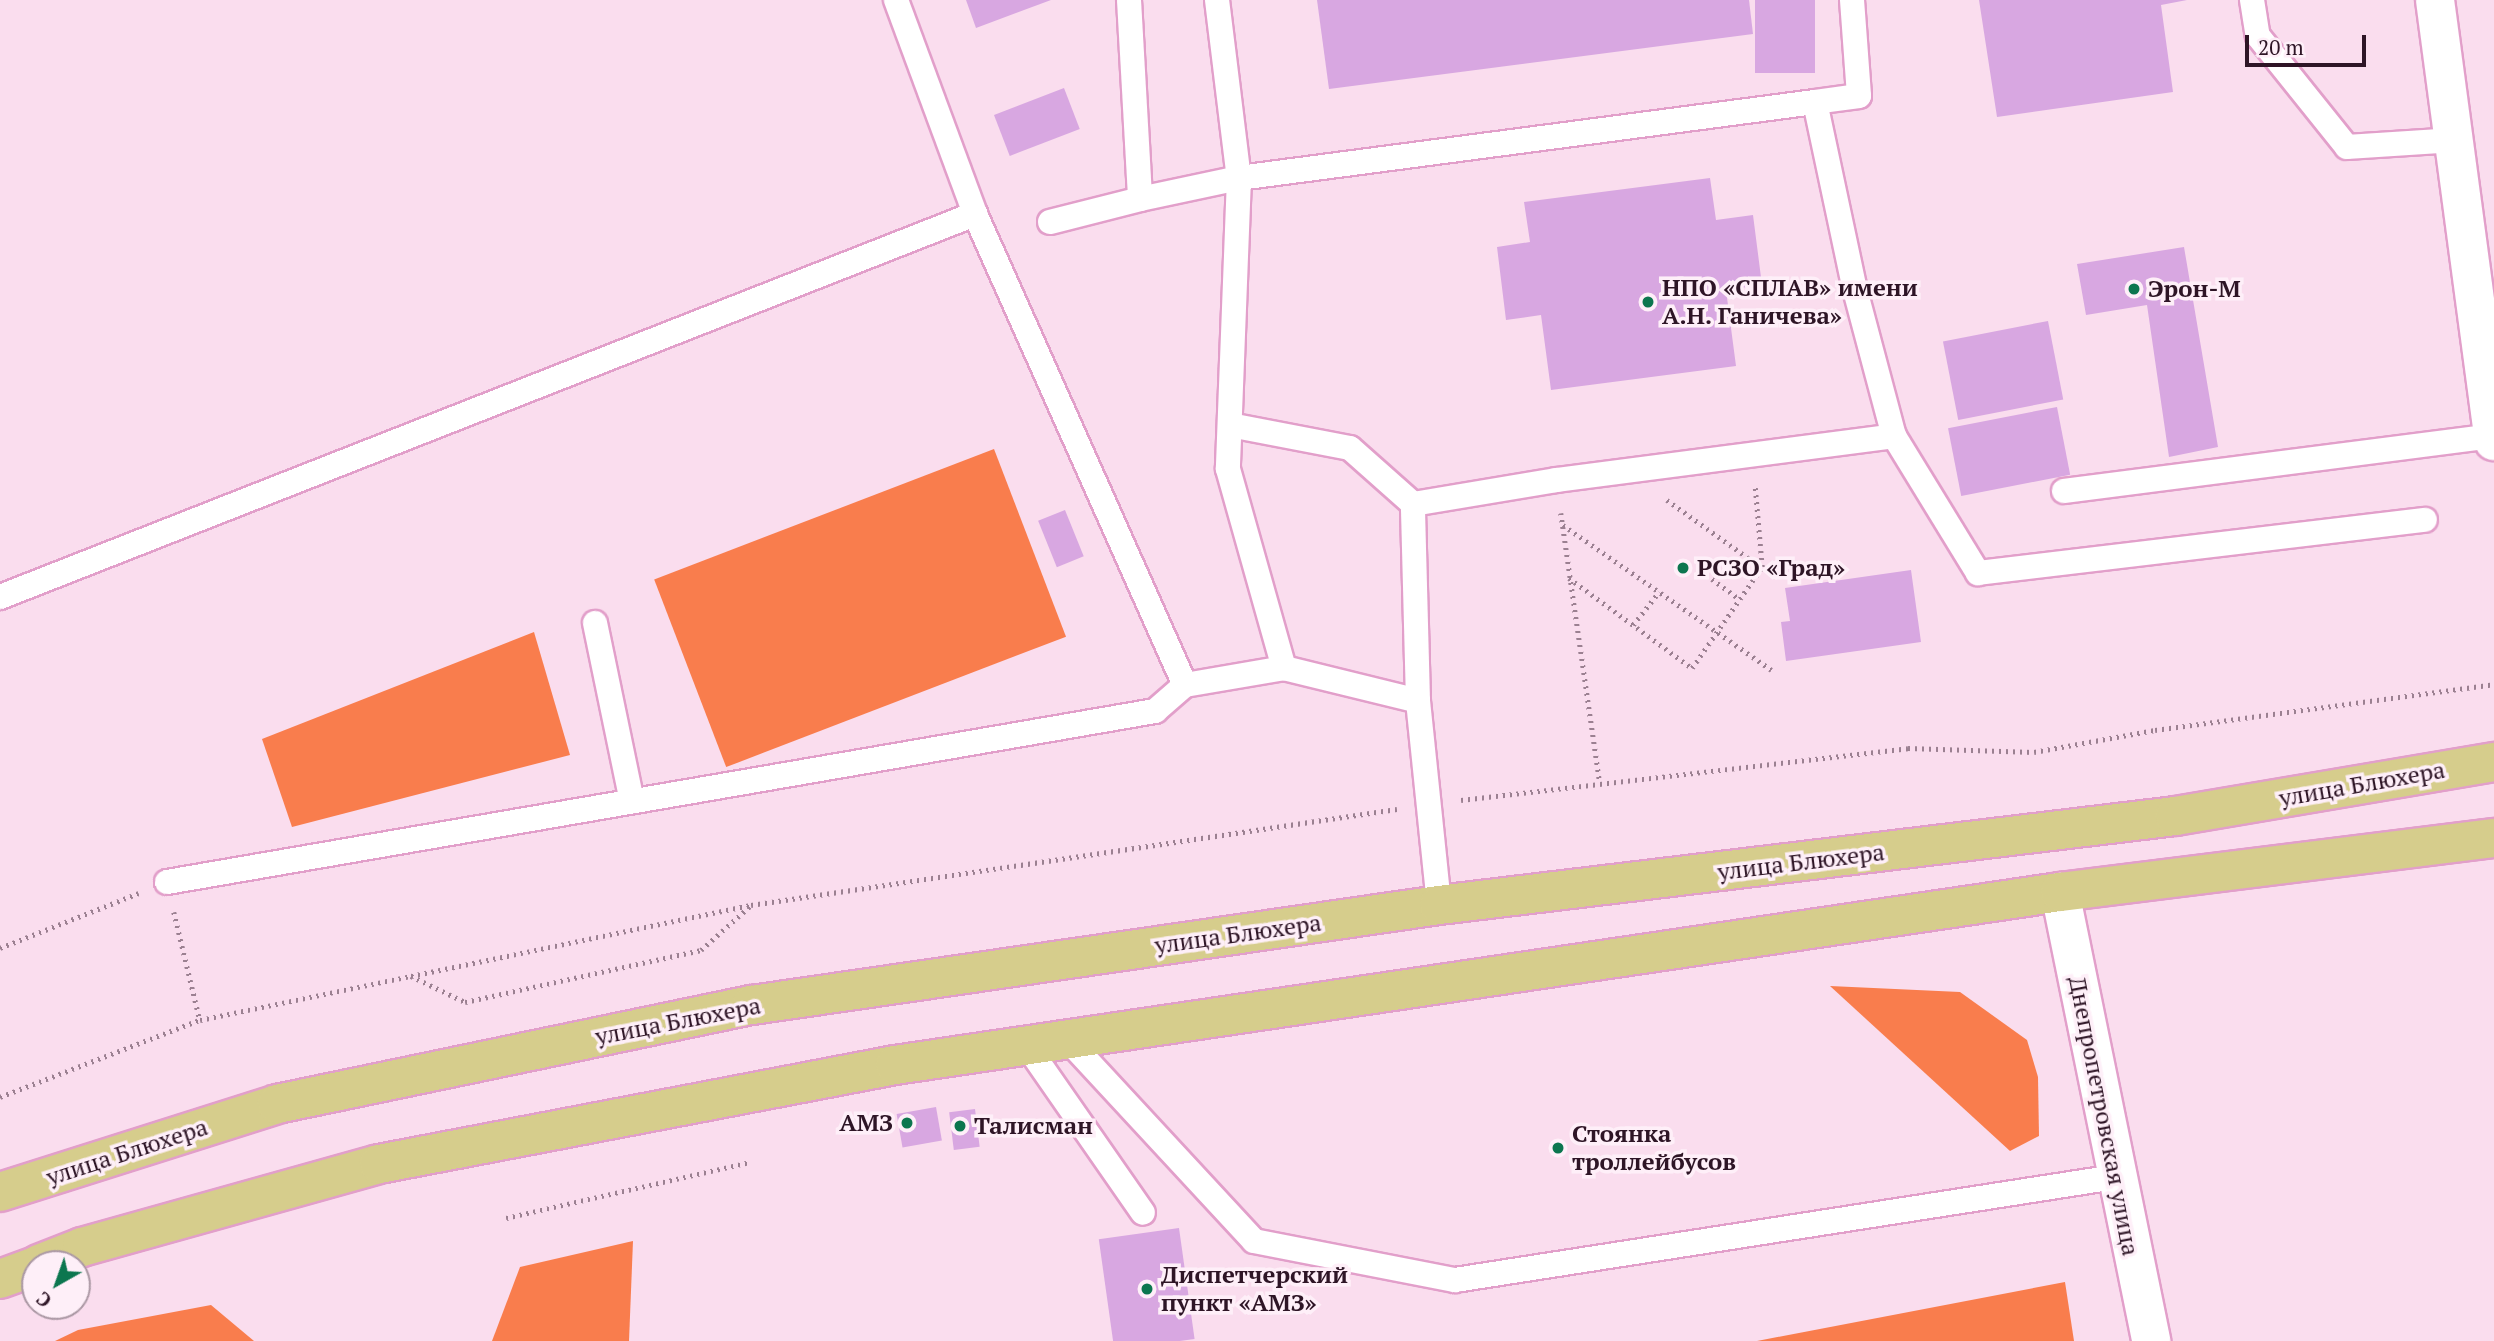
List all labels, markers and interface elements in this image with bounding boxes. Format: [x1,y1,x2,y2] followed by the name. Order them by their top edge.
[2249,21,2370,65] scale bar
[2258,33,2304,61] text: 20 m
[1662,274,1918,330] place label: НПО «СПЛАВ» имени А.Н. Ганичева»
[2148,275,2241,303] place label: Эрон-М
[2126,281,2142,297] marker: Эрон-М
[1640,294,1656,310] marker: НПО «СПЛАВ» имени А.Н. Ганичева»
[1697,554,1845,582] place label: РСЗО «Град»
[1675,560,1691,576] marker: РСЗО «Град»
[2277,755,2447,813] street label: улица Блюхера
[1716,837,1886,887] street label: улица Блюхера
[1153,908,1323,960] street label: улица Блюхера
[2063,974,2145,1258] street label: Днепропетровская улица
[593,991,763,1051] street label: улица Блюхера
[839,1109,893,1137] place label: АМЗ
[43,1112,211,1192] street label: улица Блюхера
[974,1112,1093,1140] place label: Талисман
[899,1115,915,1131] marker: АМЗ
[952,1118,968,1134] marker: Талисман
[1572,1120,1736,1176] place label: Стоянка троллейбусов
[1550,1140,1566,1156] marker: Стоянка троллейбусов
[21,1250,91,1320] north arrow
[1161,1261,1348,1317] place label: Диспетчерский пункт «АМЗ»
[1139,1281,1155,1297] marker: Диспетчерский пункт «АМЗ»
[31,1286,56,1314] text: С

